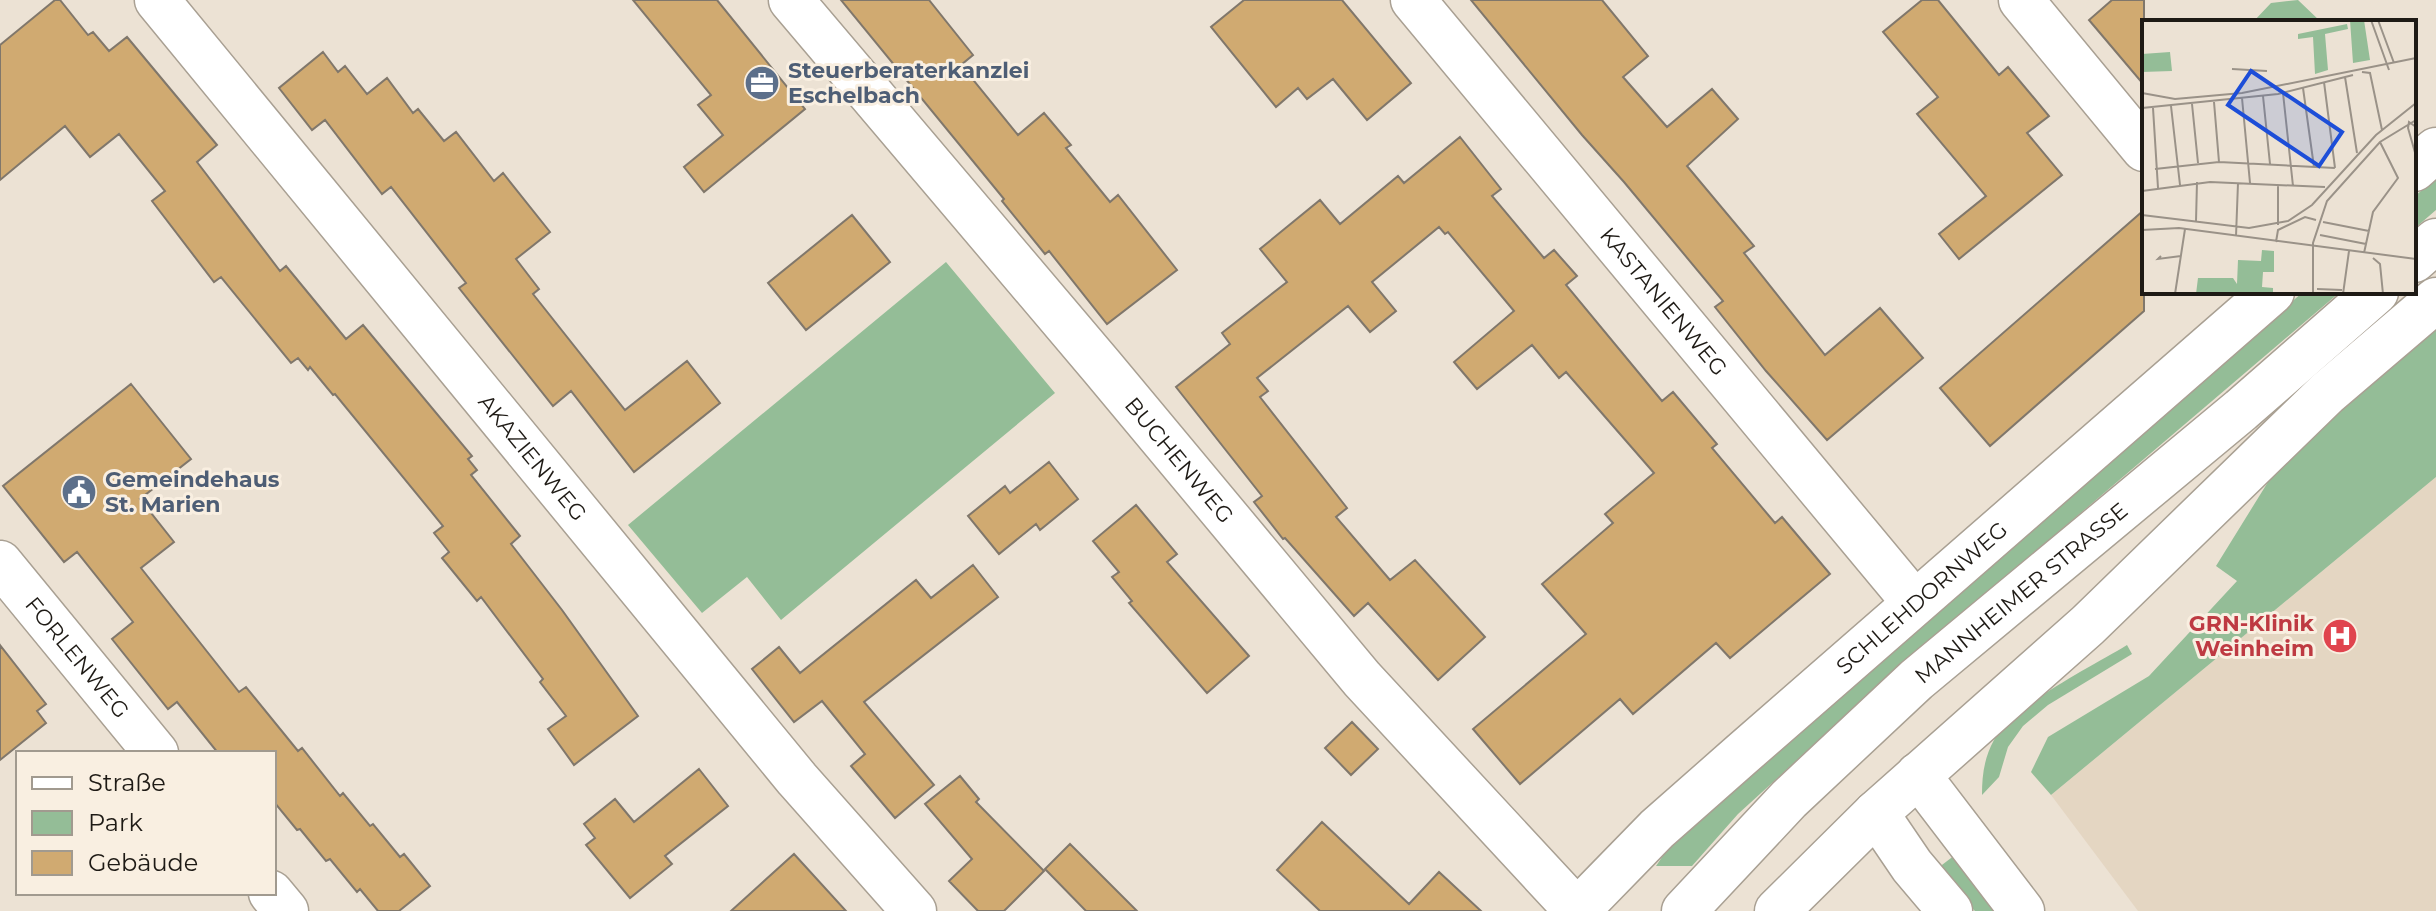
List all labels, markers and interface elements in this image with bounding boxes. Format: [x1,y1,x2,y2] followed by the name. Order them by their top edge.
[2142,20,2416,294] inset map
[788,57,1029,109] place label: Steuerberaterkanzlei Eschelbach
[743,64,781,102] office icon: Steuerberaterkanzlei Eschelbach
[1594,222,1733,381] street label: KASTANIENWEG
[473,389,593,526] street label: AKAZIENWEG
[1119,391,1240,528] street label: BUCHENWEG
[105,466,280,518] place label: Gemeindehaus St. Marien
[60,473,98,511] public building icon: Gemeindehaus St. Marien
[1909,497,2133,689] street label: MANNHEIMER STRASSE
[1830,516,2013,680] street label: SCHLEHDORNWEG
[20,591,135,724] street label: FORLENWEG
[2189,610,2315,662] place label: GRN-Klinik Weinheim
[2321,617,2359,655] hospital icon: GRN-Klinik Weinheim
[16,751,276,895] legend
[88,768,166,797] text: Straße
[88,808,143,837] text: Park
[88,848,198,877] text: Gebäude

